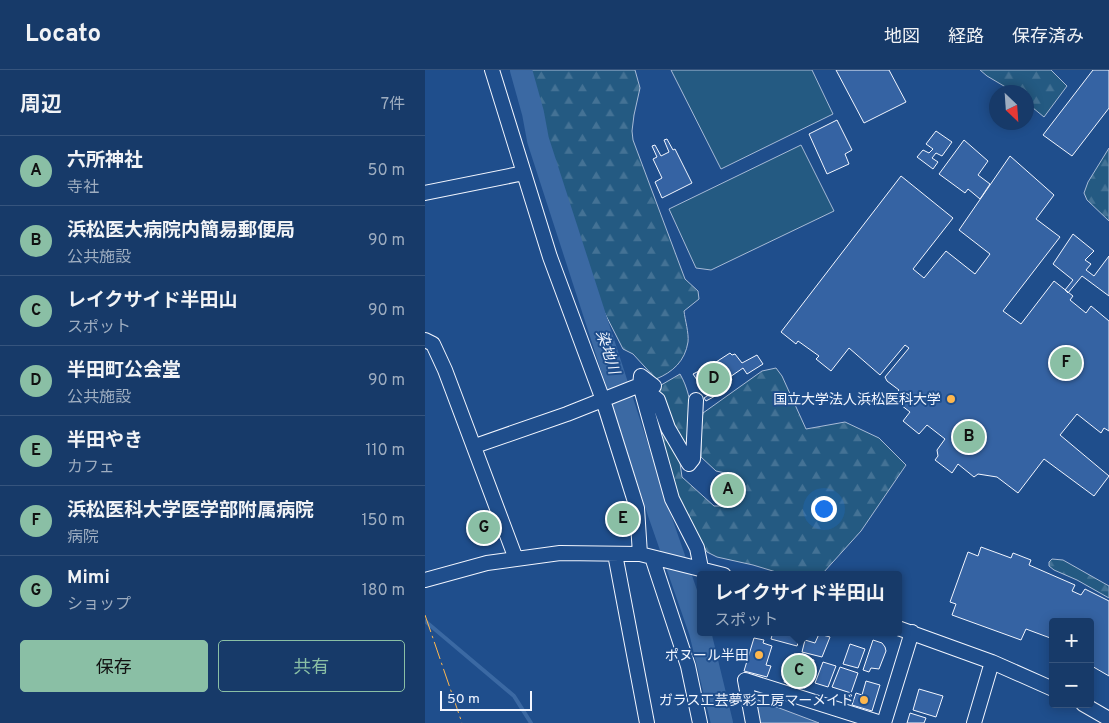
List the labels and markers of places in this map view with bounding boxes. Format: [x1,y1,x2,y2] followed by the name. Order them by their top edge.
[1050,344,1082,382] pin: F
[698,360,730,398] pin: D
[773,392,941,409] place label: 国立大学法人浜松医科大学
[945,393,957,405] marker: 国立大学法人浜松医科大学
[953,418,985,456] pin: B
[712,471,744,509] pin: A
[607,500,639,538] pin: E
[468,509,500,547] pin: G
[665,648,749,665] place label: ポヌール半田
[753,649,765,661] marker: ポヌール半田
[783,652,815,690] pin: C
[659,693,854,710] place label: ガラス工芸夢彩工房マーメイド
[858,694,870,706] marker: ガラス工芸夢彩工房マーメイド

